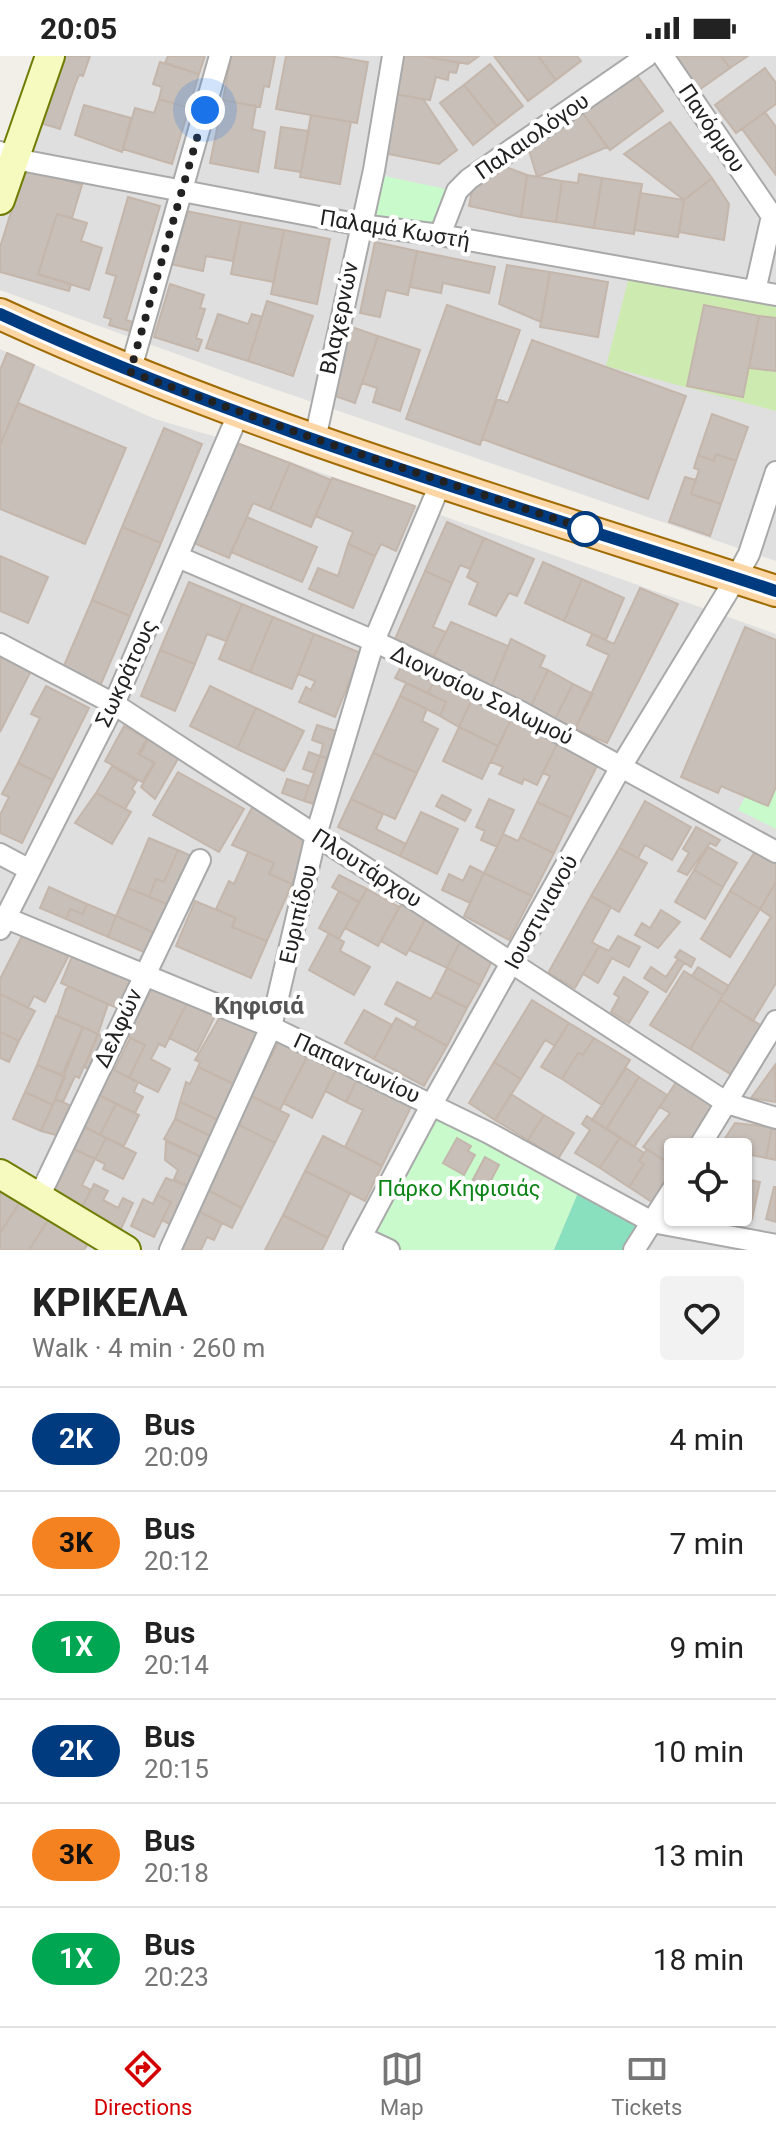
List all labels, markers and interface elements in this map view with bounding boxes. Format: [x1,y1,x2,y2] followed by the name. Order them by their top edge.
[40,11,117,46] text: 20:05
[673,79,751,177] street label: Πανόρμου
[471,88,593,184] street label: Παλαιολόγου
[185,90,225,130] your location
[318,205,472,253] street label: Παλαμά Κωστή
[315,259,363,376] street label: Βλαχερνών
[568,512,602,546] unlabelled marker
[90,615,162,731] street label: Σωκράτους
[387,640,577,750] street label: Διονυσίου Σολωμού
[308,823,426,913] street label: Πλουτάρχου
[499,851,583,973] street label: Ιουστινιανού
[274,862,322,966] street label: Ευριπίδου
[89,984,147,1071] street label: Δελφών
[214,992,304,1020] district label: Κηφισιά
[290,1028,424,1108] street label: Παπαντωνίου
[664,1138,752,1226] map controls
[664,1138,752,1226] button: locate
[377,1176,541,1201] park label: Πάρκο Κηφισιάς
[660,1276,744,1360] button: heart
[32,1281,187,1325] text: ΚΡΙΚΕΛΑ
[32,1333,265,1363] text: Walk · 4 min · 260 m
[144,1407,195,1442] text: Bus
[59,1422,93,1455] text: 2Κ
[670,1422,744,1457] text: 4 min
[144,1442,209,1472] text: 20:09
[144,1511,195,1546] text: Bus
[59,1526,93,1559] text: 3Κ
[670,1526,744,1561] text: 7 min
[144,1546,209,1576] text: 20:12
[144,1615,195,1650] text: Bus
[59,1630,93,1663] text: 1Χ
[670,1630,744,1665] text: 9 min
[144,1650,209,1680] text: 20:14
[144,1719,195,1754] text: Bus
[59,1734,93,1767] text: 2Κ
[653,1734,744,1769] text: 10 min
[144,1754,209,1784] text: 20:15
[144,1823,195,1858] text: Bus
[59,1838,93,1871] text: 3Κ
[653,1838,744,1873] text: 13 min
[144,1858,209,1888] text: 20:18
[144,1927,195,1962] text: Bus
[59,1942,93,1975] text: 1Χ
[653,1942,744,1977] text: 18 min
[144,1962,209,1992] text: 20:23
[94,2047,192,2120] tab: Directions
[380,2047,424,2120] tab: Map
[611,2047,682,2120] tab: Tickets

